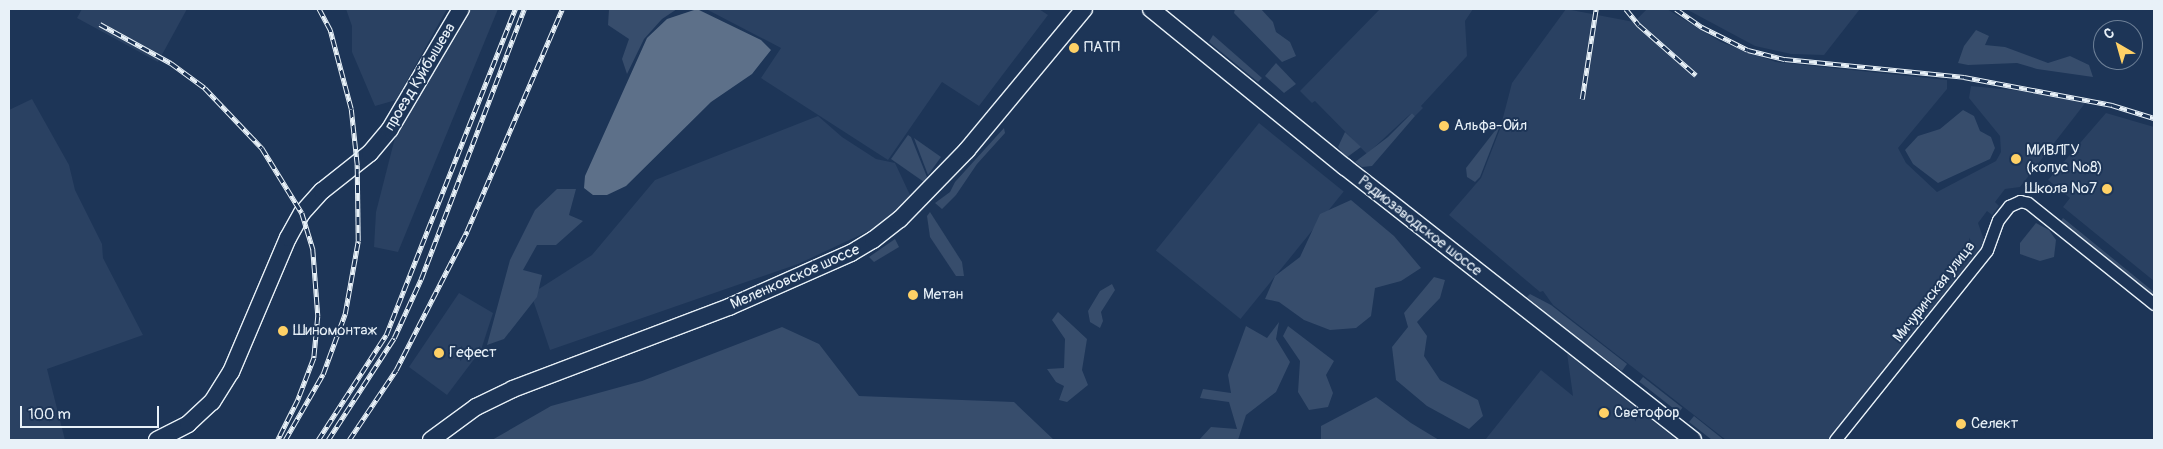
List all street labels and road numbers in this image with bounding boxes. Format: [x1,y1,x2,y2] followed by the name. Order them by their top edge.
[381,20,459,134] street label: проезд Куйбышева
[1355,172,1485,280] street label: Радиозаводское шоссе
[1889,238,1979,346] street label: Мичуринская улица
[728,240,862,314] street label: Меленковское шоссе

